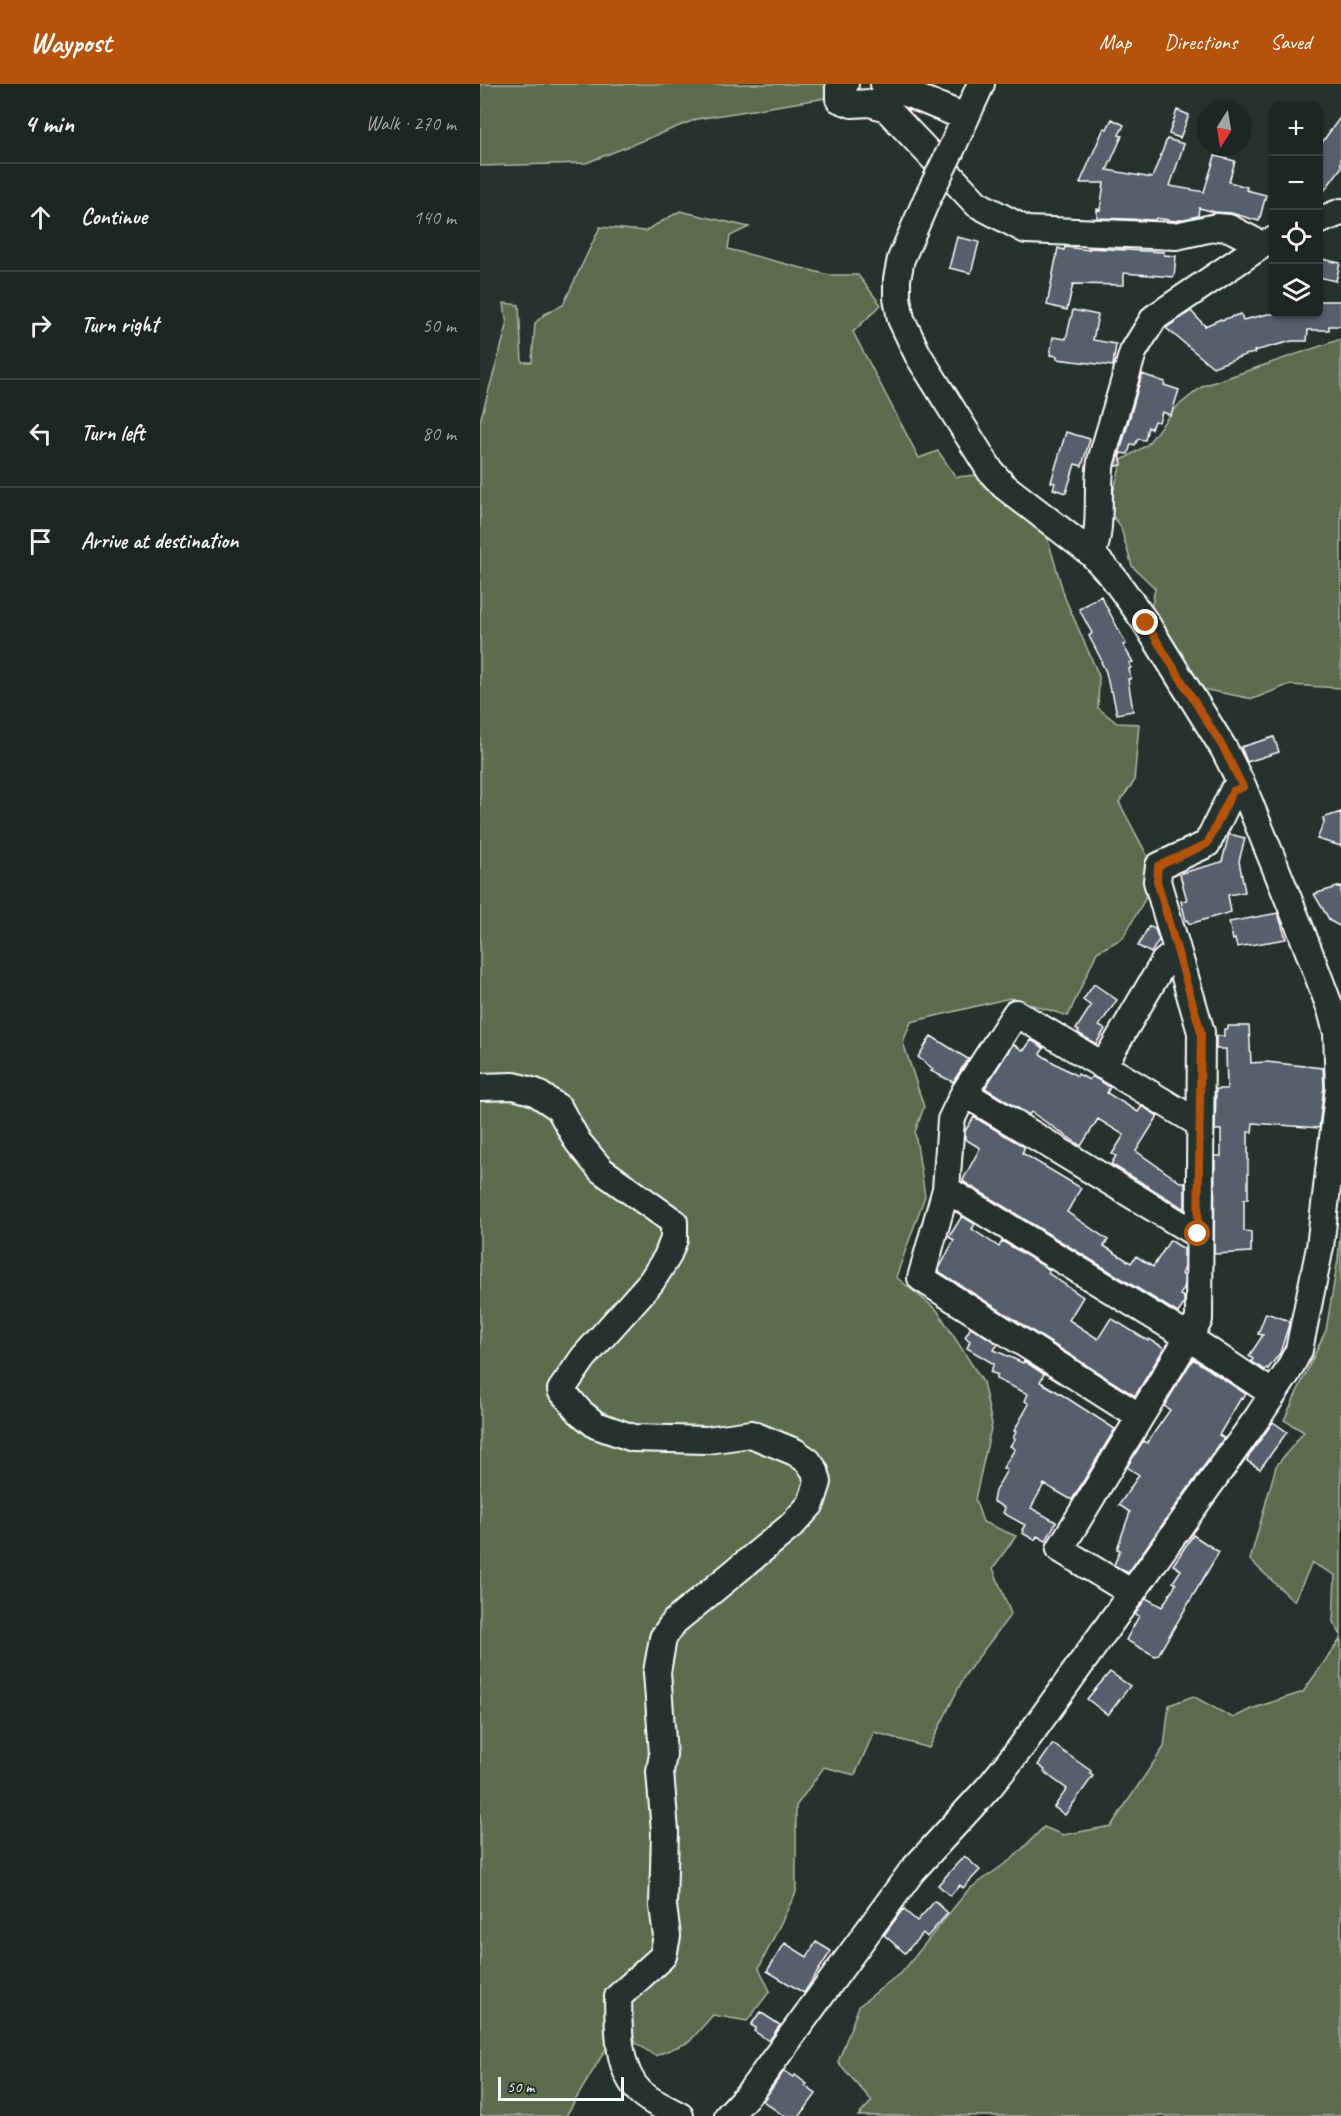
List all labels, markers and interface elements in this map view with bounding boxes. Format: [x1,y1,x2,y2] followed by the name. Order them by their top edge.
[30,25,111,60] text: Waypost
[1099,29,1131,55] text: Map
[1164,29,1237,55] text: Directions
[1270,29,1311,55] text: Saved
[1197,102,1251,156] north arrow
[1269,102,1323,318] map controls
[1269,102,1323,156] button: +
[24,107,74,140] text: 4 min
[366,111,456,136] text: Walk · 270 m
[1269,156,1323,210] button: −
[24,201,57,234] icon: ahead
[81,203,147,231] text: Continue
[413,205,456,230] text: 140 m
[1269,210,1323,264] button: locate
[1269,264,1323,318] button: layers
[24,309,57,342] icon: right
[81,311,158,339] text: Turn right
[422,313,456,338] text: 50 m
[24,417,57,450] icon: left
[81,419,145,447] text: Turn left
[422,421,456,446] text: 80 m
[24,525,57,558] icon: arrive
[81,527,238,555] text: Arrive at destination
[1132,609,1158,635] route end
[1184,1220,1210,1246] route start
[498,2074,624,2102] scale bar
[507,2077,534,2097] text: 50 m

